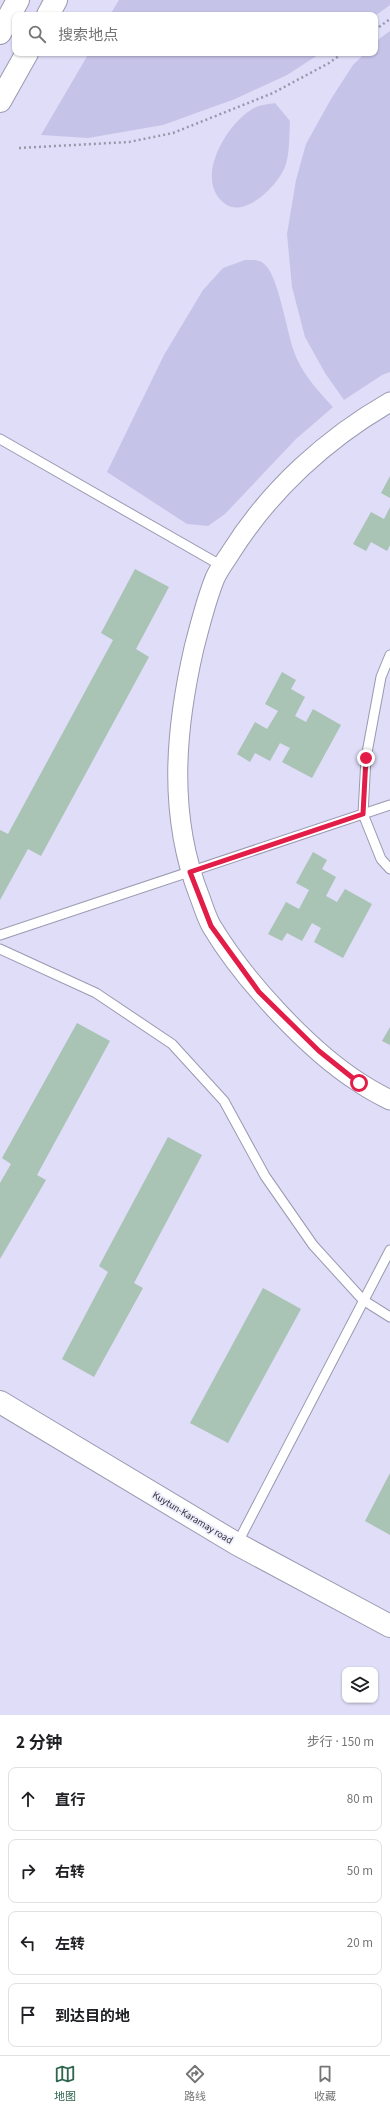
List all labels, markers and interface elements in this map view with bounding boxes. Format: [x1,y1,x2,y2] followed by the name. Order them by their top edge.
[12,12,378,56] search box
[26,23,48,45] icon: search
[58,25,118,46] text: 搜索地点
[357,749,375,767] route end
[350,1074,368,1092] route start
[150,1488,235,1547] street label: Kuytun-Karamay road
[342,1667,378,1703] map controls
[342,1667,378,1703] button: layers
[16,1731,62,1755] text: 2 分钟
[307,1733,374,1751] text: 步行 · 150 m
[17,1788,39,1810] icon: ahead
[55,1790,85,1811] text: 直行
[347,1790,373,1808] text: 80 m
[17,1860,39,1882] icon: right
[55,1862,85,1883] text: 右转
[347,1862,373,1880] text: 50 m
[17,1932,39,1954] icon: left
[55,1934,85,1955] text: 左转
[347,1934,373,1952] text: 20 m
[17,2004,39,2026] icon: arrive
[55,2006,130,2027] text: 到达目的地
[54,2063,76,2104] tab: 地图
[184,2063,206,2104] tab: 路线
[314,2063,336,2104] tab: 收藏

